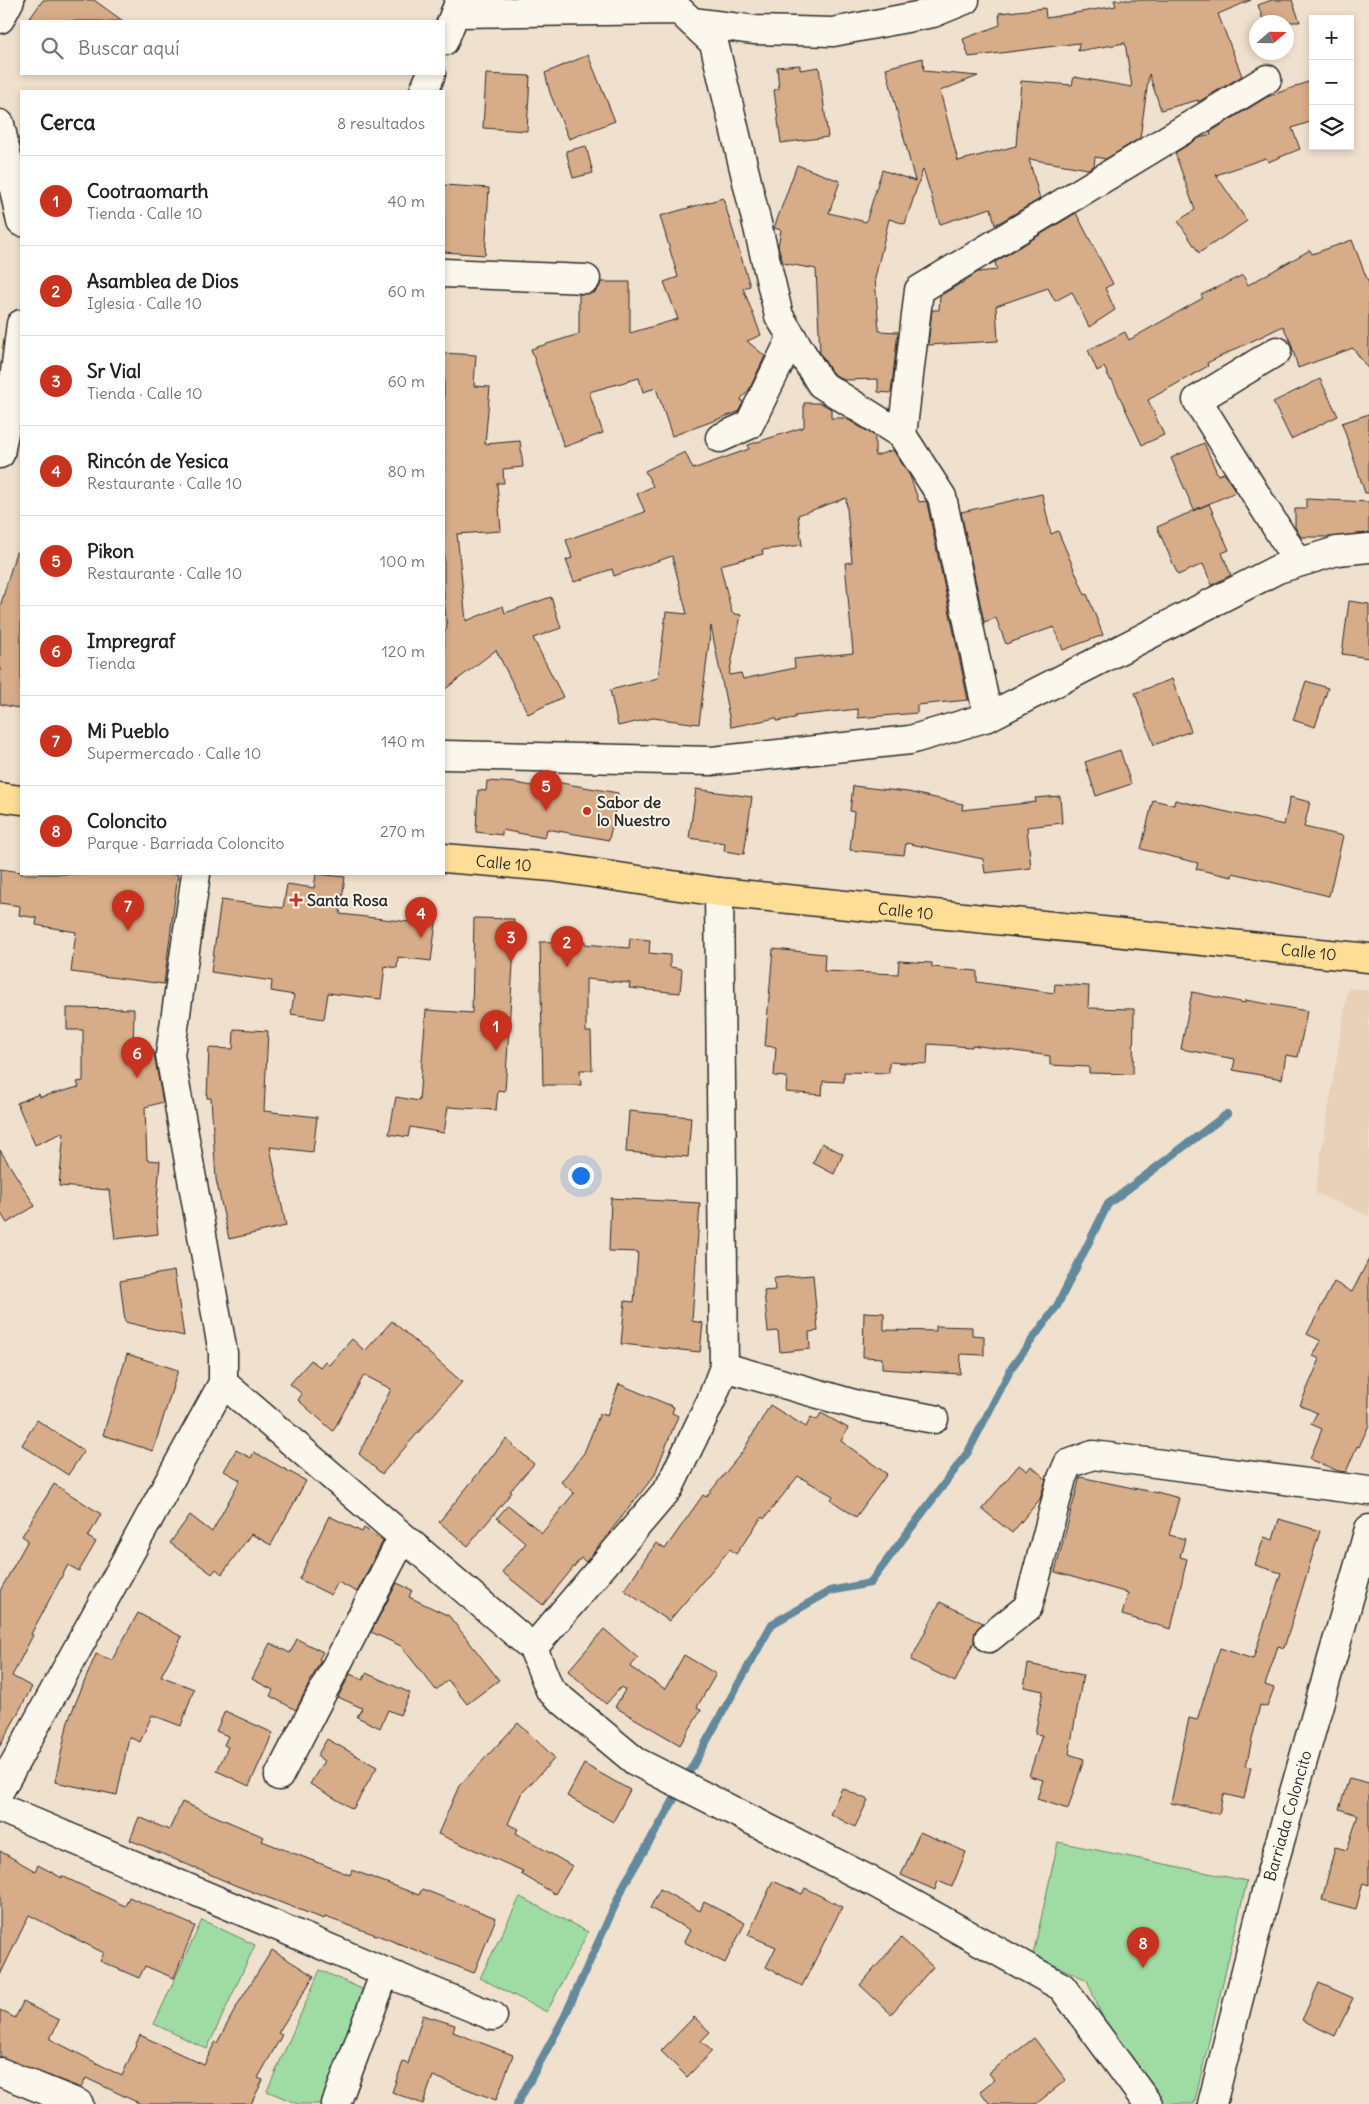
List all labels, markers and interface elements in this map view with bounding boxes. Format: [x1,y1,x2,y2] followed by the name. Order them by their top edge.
[1249,15,1294,60] north arrow
[1309,15,1354,150] map controls
[1309,15,1354,60] button: +
[20,20,445,75] search box
[38,34,66,62] icon: search
[78,36,179,60] text: Buscar aquí
[1309,60,1354,105] button: −
[1309,105,1354,150] button: layers
[40,109,95,136] text: Cerca
[337,113,425,133] text: 8 resultados
[87,179,209,203] text: Cootraomarth
[53,191,59,211] text: 1
[387,191,425,211] text: 40 m
[87,203,203,223] text: Tienda · Calle 10
[87,269,239,293] text: Asamblea de Dios
[52,281,60,301] text: 2
[387,281,425,301] text: 60 m
[87,293,202,313] text: Iglesia · Calle 10
[87,359,141,383] text: Sr Vial
[51,371,61,391] text: 3
[387,371,425,391] text: 60 m
[87,383,203,403] text: Tienda · Calle 10
[87,449,228,473] text: Rincón de Yesica
[51,461,61,481] text: 4
[387,461,425,481] text: 80 m
[87,473,242,493] text: Restaurante · Calle 10
[87,539,134,563] text: Pikon
[51,551,61,571] text: 5
[380,551,425,571] text: 100 m
[87,563,242,583] text: Restaurante · Calle 10
[87,629,175,653] text: Impregraf
[51,641,61,661] text: 6
[382,641,425,661] text: 120 m
[87,653,135,673] text: Tienda
[87,719,169,743] text: Mi Pueblo
[52,731,60,751] text: 7
[381,731,425,751] text: 140 m
[87,743,261,763] text: Supermercado · Calle 10
[530,770,562,811] pin: 5
[597,792,670,830] place label: Sabor de lo Nuestro
[581,805,593,817] marker: Sabor de lo Nuestro
[87,809,167,833] text: Coloncito
[51,821,61,841] text: 8
[380,821,425,841] text: 270 m
[87,833,285,853] text: Parque · Barriada Coloncito
[475,851,533,875] street label: Calle 10
[112,890,144,931] pin: 7
[307,890,388,910] place label: Santa Rosa
[289,893,303,907] marker: Santa Rosa
[405,897,437,938] pin: 4
[877,898,935,924] street label: Calle 10
[495,921,527,962] pin: 3
[551,926,583,967] pin: 2
[1280,939,1338,965] street label: Calle 10
[480,1010,512,1051] pin: 1
[121,1037,153,1078] pin: 6
[568,1163,594,1189] your location
[1259,1748,1315,1883] street label: Barriada Coloncito
[1127,1927,1159,1968] pin: 8

